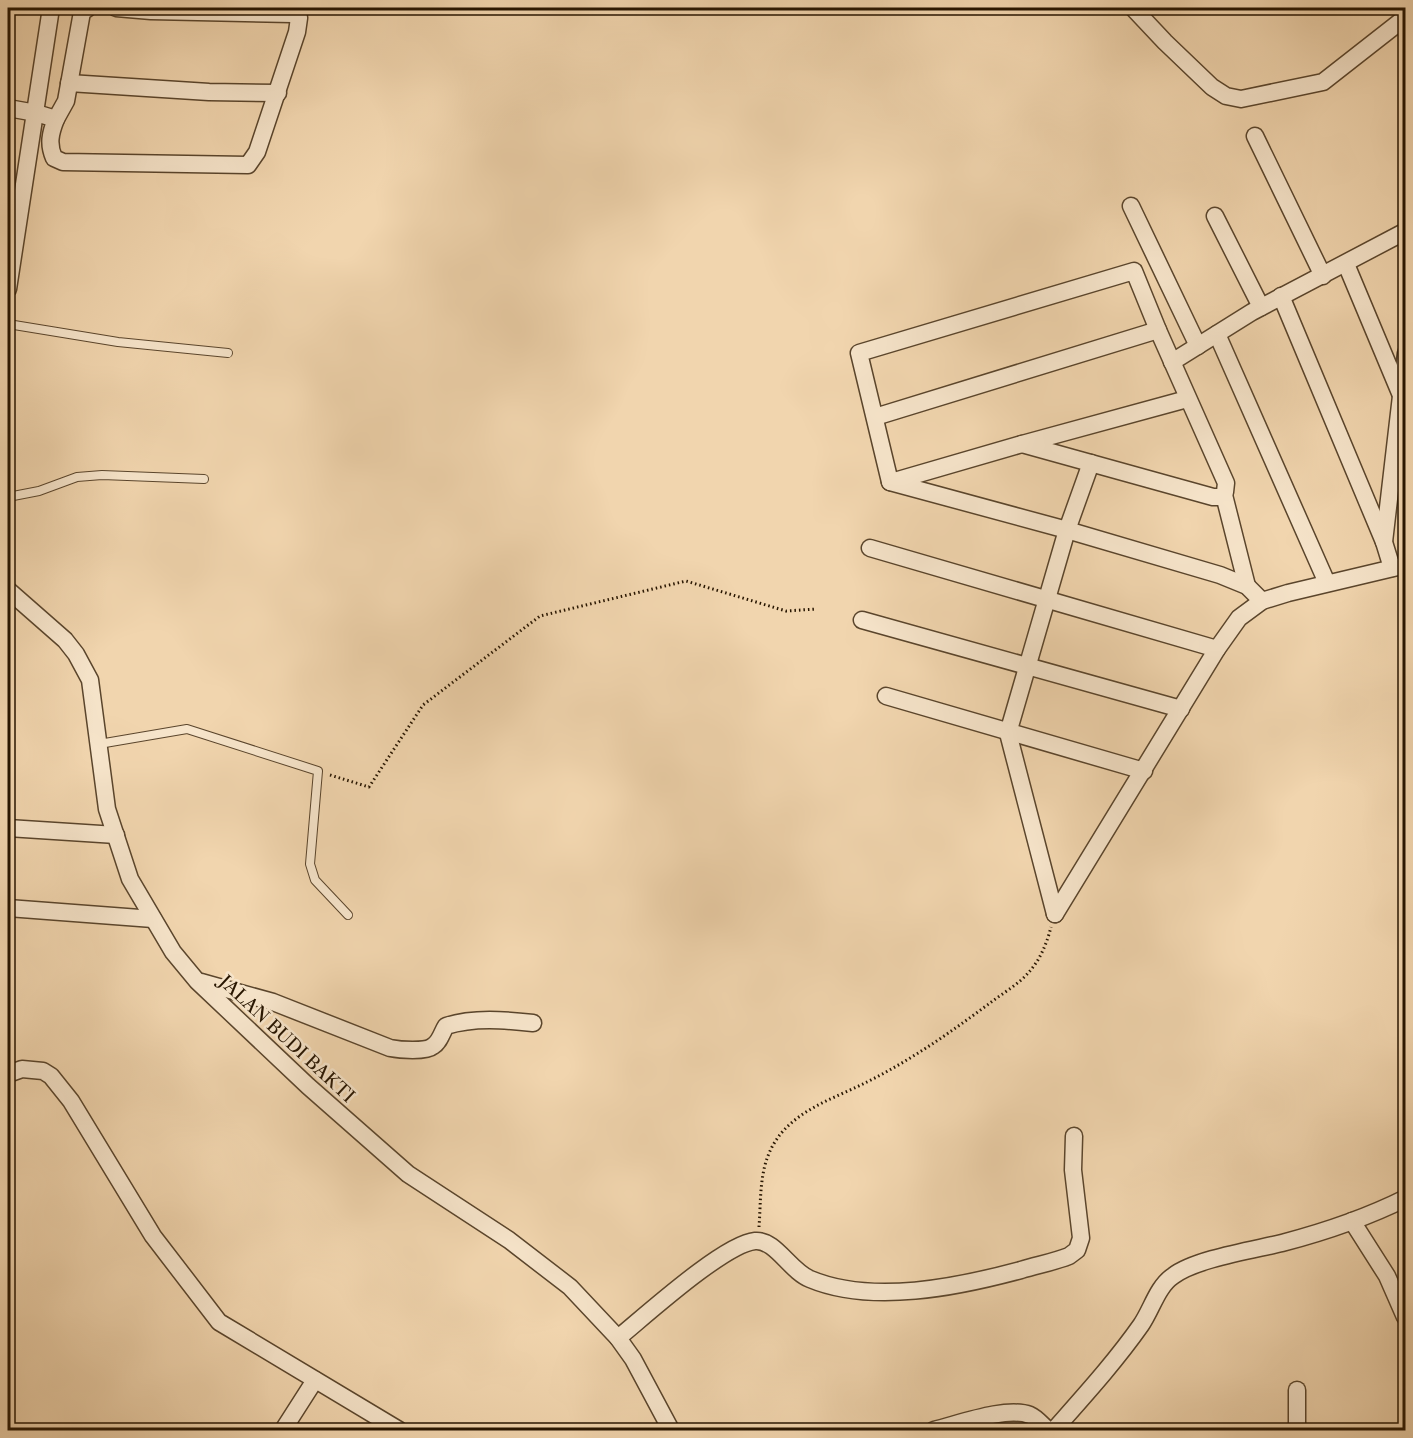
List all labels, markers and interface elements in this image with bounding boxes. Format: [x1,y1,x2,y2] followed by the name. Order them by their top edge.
[213,969,359,1107] street label: JALAN BUDI BAKTI

